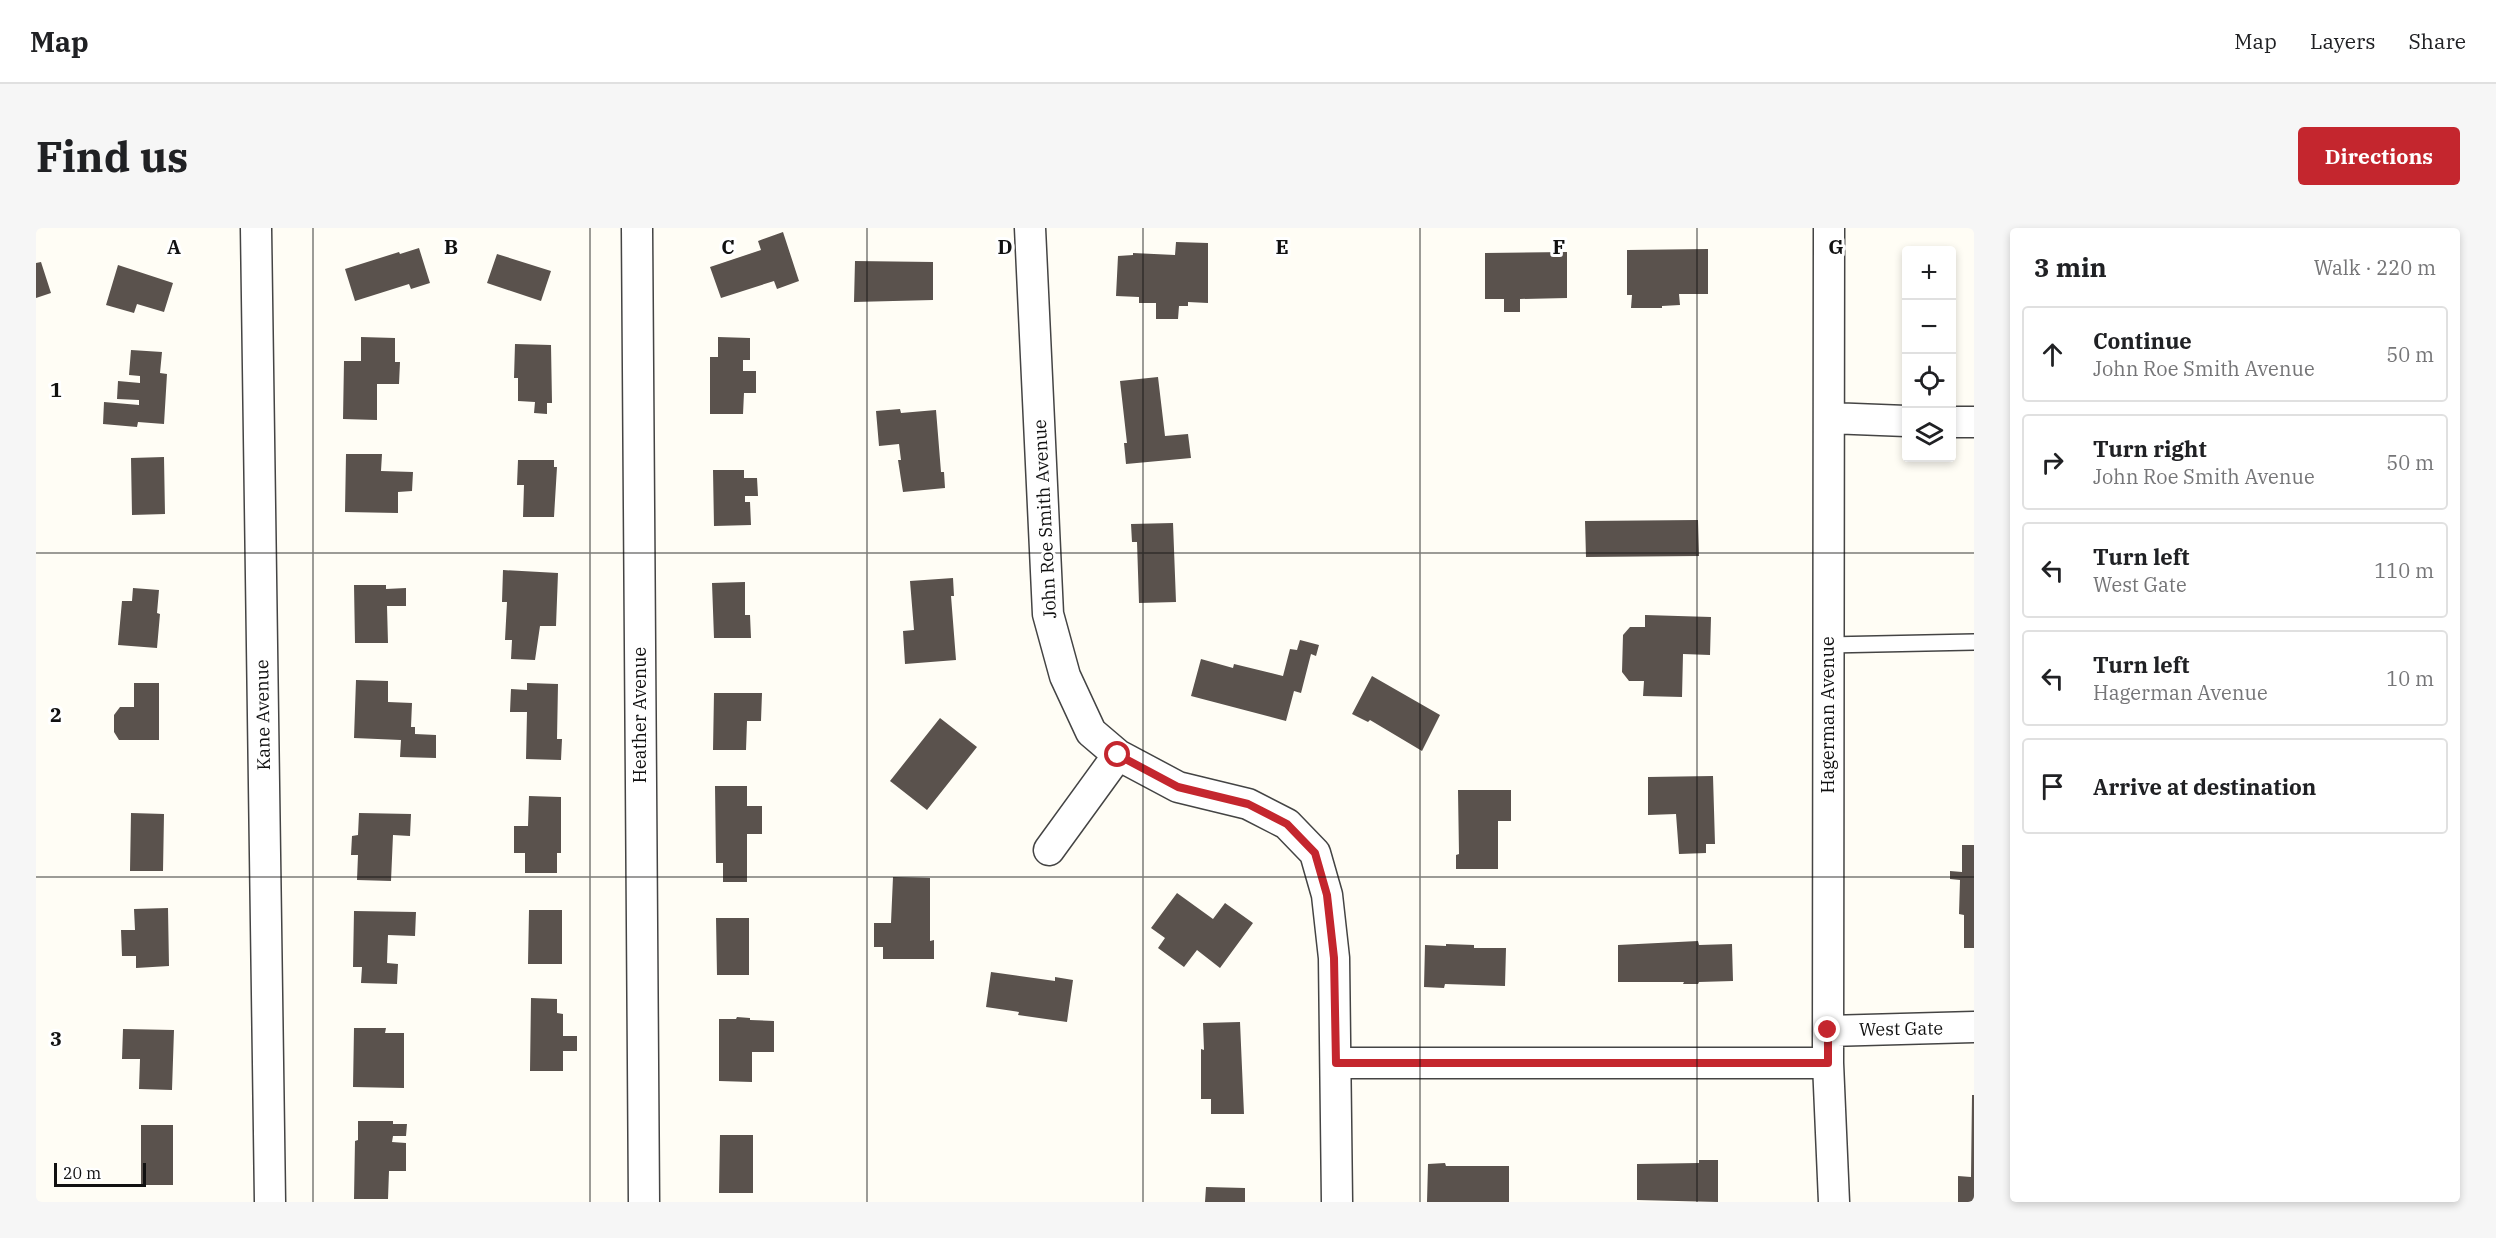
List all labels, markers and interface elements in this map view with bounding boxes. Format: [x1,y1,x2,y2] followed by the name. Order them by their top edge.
[30,23,89,60] text: Map
[2234,27,2277,55] text: Map
[2310,27,2376,55] text: Layers
[2409,27,2466,55] text: Share
[2298,127,2460,185] button: Directions
[36,129,188,184] text: Find us
[167,233,181,260] text: A
[444,233,458,260] text: B
[721,233,735,260] text: C
[997,233,1013,260] text: D
[1275,233,1289,260] text: E
[1553,233,1565,260] text: F
[1828,233,1844,260] text: G
[1902,246,1956,462] map controls
[1902,246,1956,300] button: +
[2034,250,2107,284] text: 3 min
[2314,254,2436,281] text: Walk · 220 m
[1902,300,1956,354] button: −
[2093,326,2192,355] text: Continue
[2036,338,2069,371] icon: ahead
[2386,341,2434,368] text: 50 m
[1902,354,1956,408] button: locate
[2093,355,2315,382] text: John Roe Smith Avenue
[50,376,62,403] text: 1
[1902,408,1956,462] button: layers
[1028,419,1061,619] street label: John Roe Smith Avenue
[2093,434,2207,463] text: Turn right
[2036,446,2069,479] icon: right
[2386,449,2434,476] text: 50 m
[2093,463,2315,490] text: John Roe Smith Avenue
[2093,542,2189,571] text: Turn left
[2036,554,2069,587] icon: left
[2374,557,2434,584] text: 110 m
[2093,571,2187,598] text: West Gate
[1816,636,1839,794] street label: Hagerman Avenue
[628,647,651,783] street label: Heather Avenue
[2093,650,2189,679] text: Turn left
[250,659,275,771] street label: Kane Avenue
[2036,662,2069,695] icon: left
[2386,665,2434,692] text: 10 m
[2093,679,2268,706] text: Hagerman Avenue
[50,701,62,728] text: 2
[1104,741,1130,767] route start
[2036,770,2069,803] icon: arrive
[2093,772,2316,801] text: Arrive at destination
[1814,1016,1840,1042] route end
[1859,1016,1943,1041] street label: West Gate
[50,1025,62,1052] text: 3
[54,1160,146,1188] scale bar
[63,1163,101,1183] text: 20 m

